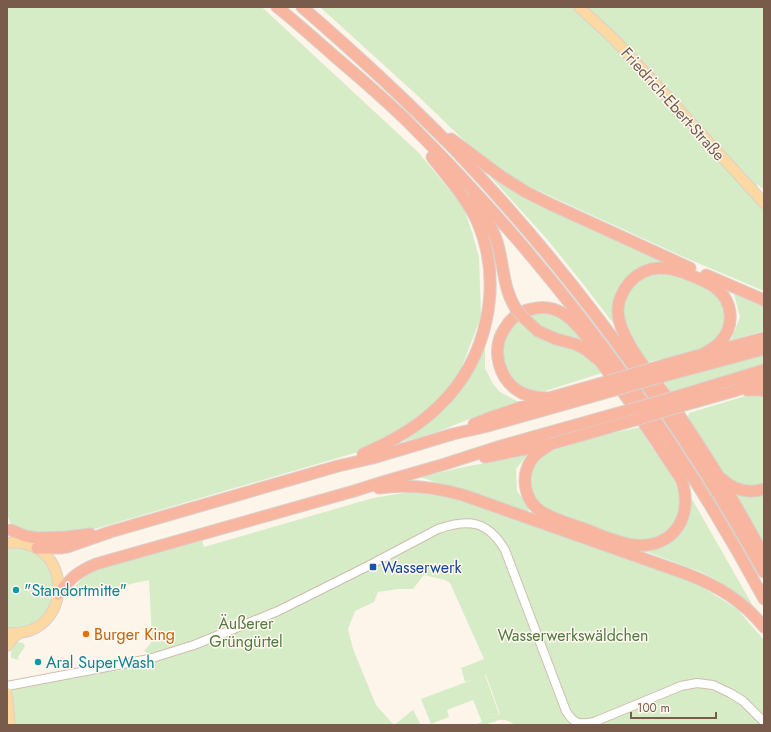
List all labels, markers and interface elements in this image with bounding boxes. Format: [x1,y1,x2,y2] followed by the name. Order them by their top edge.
[616,42,730,166] street label: Friedrich-Ebert-Straße
[381,556,462,579] place label: Wasserwerk
[368,562,378,572] marker: Wasserwerk
[24,579,127,602] place label: "Standortmitte"
[11,585,21,595] marker: "Standortmitte"
[209,612,283,653] park label: Äußerer Grüngürtel
[94,623,175,646] place label: Burger King
[498,624,648,647] park label: Wasserwerkswäldchen
[81,629,91,639] marker: Burger King
[46,651,155,674] place label: Aral SuperWash
[33,657,43,667] marker: Aral SuperWash
[631,694,716,720] scale bar
[637,699,670,717] text: 100 m

